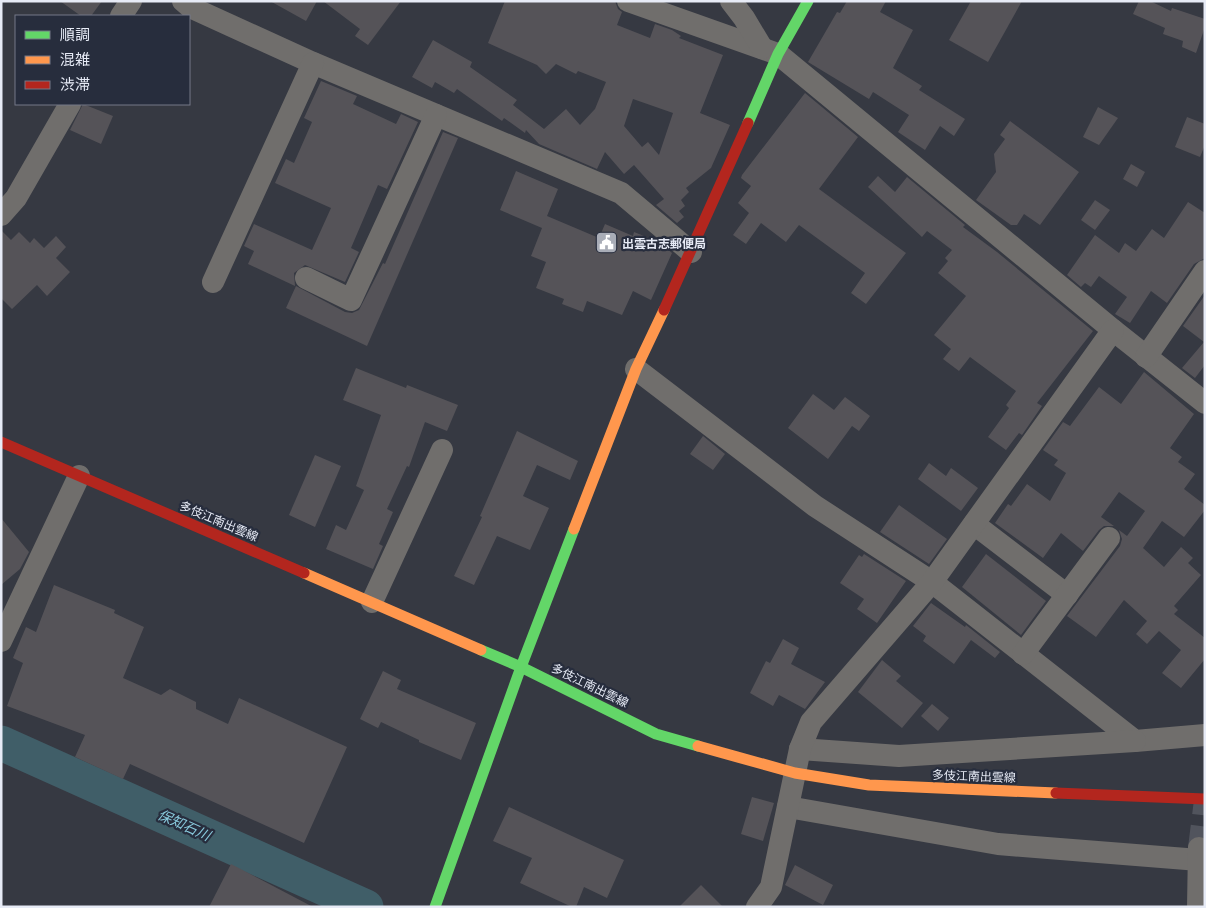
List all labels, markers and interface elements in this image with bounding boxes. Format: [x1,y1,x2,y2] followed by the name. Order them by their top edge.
[15,15,190,105] legend
[60,25,90,44] text: 順調
[60,50,90,69] text: 混雑
[60,75,90,94] text: 渋滞
[594,231,618,255] public building icon: 出雲古志郵便局
[622,236,706,251] place label: 出雲古志郵便局
[177,498,261,544] street label: 多伎江南出雲線
[549,660,631,710] street label: 多伎江南出雲線
[932,767,1016,785] street label: 多伎江南出雲線
[155,805,215,845] water label: 保知石川

